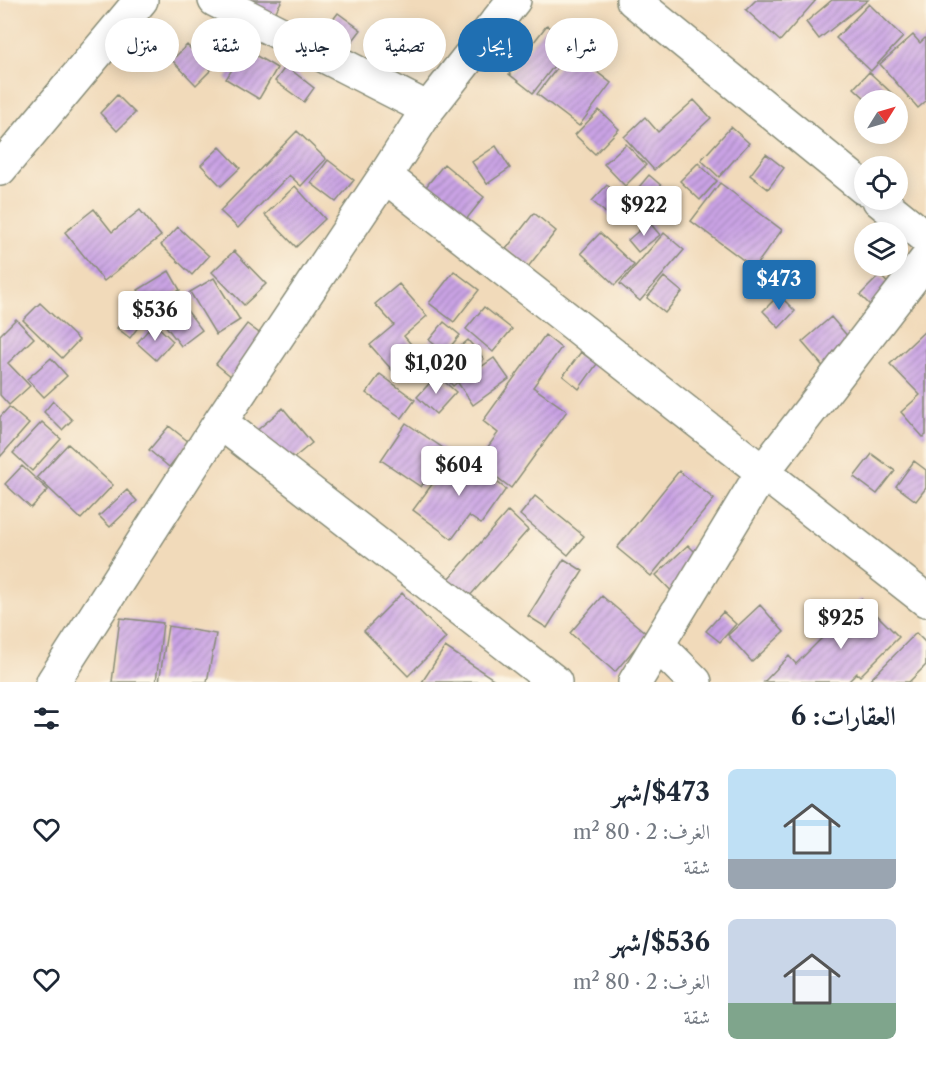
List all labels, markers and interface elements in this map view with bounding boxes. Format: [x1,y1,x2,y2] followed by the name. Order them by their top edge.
[105,18,179,72] chip: منزل
[191,18,261,72] chip: شقة
[273,18,351,72] chip: جديد
[363,18,446,72] chip: تصفية
[458,18,533,72] chip: إيجار
[545,18,618,72] chip: شراء
[854,90,908,144] north arrow
[854,90,908,276] map controls
[854,156,908,210] button: locate
[608,186,680,237] pin: $922
[621,193,667,217] text: $922
[854,222,908,276] button: layers
[743,260,815,311] pin: $473
[757,267,801,291] text: $473
[119,291,191,342] pin: $536
[132,298,178,322] text: $536
[387,344,485,395] pin: $1,020
[405,351,467,375] text: $1,020
[423,446,495,497] pin: $604
[435,453,483,477] text: $604
[805,599,877,650] pin: $925
[818,606,864,630] text: $925
[791,700,896,732] text: العقارات: 6
[30,702,63,735] icon: filters
[612,776,710,808] text: $473/شهر
[776,793,848,865] icon: home
[30,813,63,846] icon: heart
[573,820,710,844] text: الغرف: 2 · 80 m²
[684,855,710,879] text: شقة
[611,926,710,958] text: $536/شهر
[776,943,848,1015] icon: home
[30,963,63,996] icon: heart
[573,970,710,994] text: الغرف: 2 · 80 m²
[684,1005,710,1029] text: شقة

